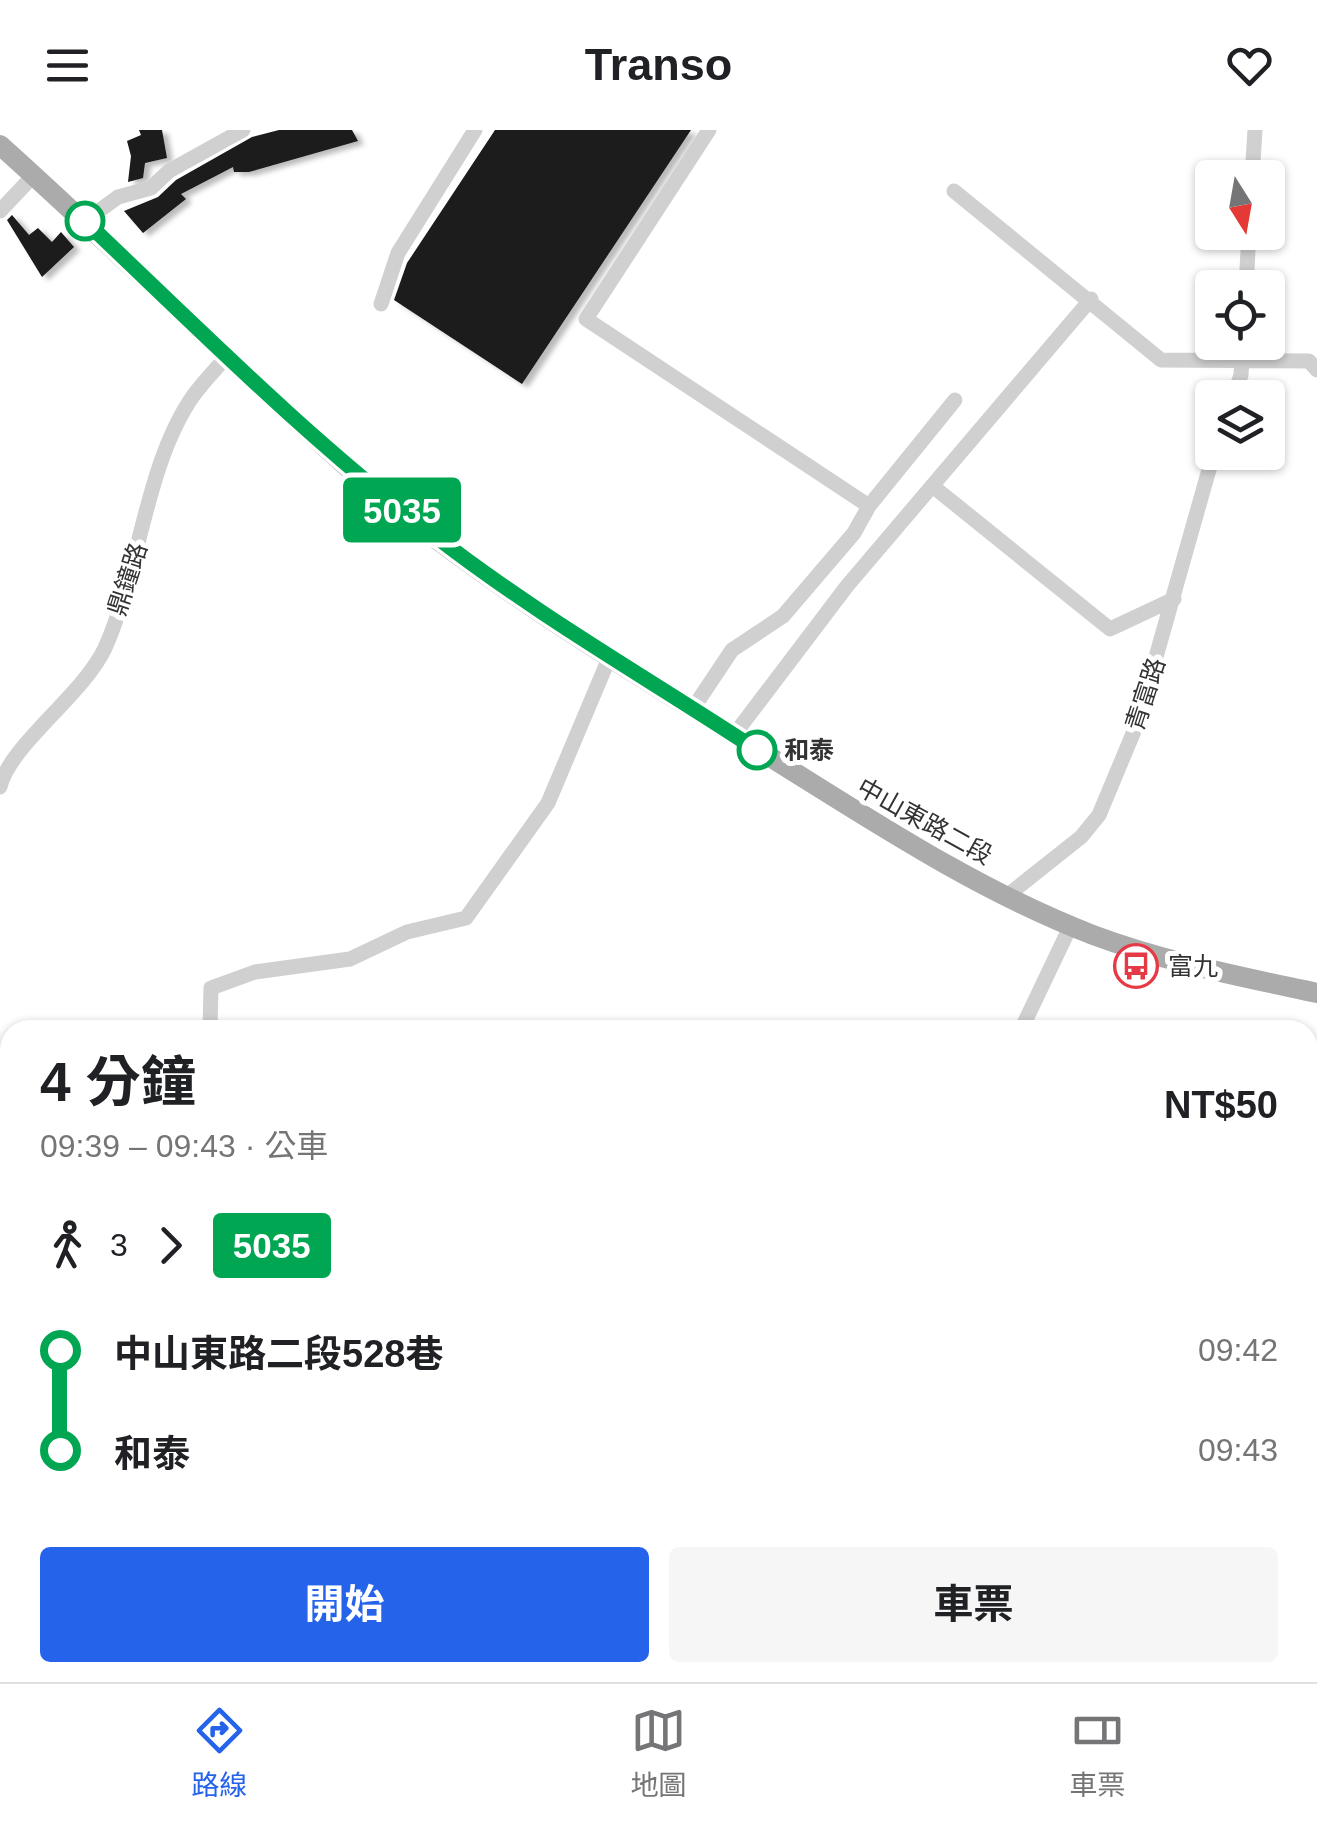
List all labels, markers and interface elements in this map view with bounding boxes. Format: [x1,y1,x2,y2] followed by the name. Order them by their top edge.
[40,38,95,93] icon: menu
[1222,38,1277,93] icon: heart
[585,39,732,90] text: Transo
[1195,160,1285,250] north arrow
[1195,160,1285,470] map controls
[66,202,104,240] unlabelled marker
[1195,270,1285,360] button: locate
[1195,380,1285,470] button: layers
[332,478,472,542] line badge: 5035
[363,491,441,530] text: 5035
[102,539,152,619] street label: 鼎鐘路
[1120,654,1170,734] street label: 青富路
[738,731,776,769] marker: 和泰
[784,736,834,764] place label: 和泰
[853,772,997,870] street label: 中山東路二段
[1113,943,1159,989] bus stop icon: 富九
[1168,952,1218,980] place label: 富九
[40,1051,196,1113] text: 4 分鐘
[1164,1084,1278,1126] text: NT$50
[40,1128,328,1164] text: 09:39 – 09:43 · 公車
[40,1218,95,1273] icon: walk
[143,1218,198,1273] icon: forward
[233,1226,311,1265] text: 5035
[110,1227,128,1263] text: 3
[1198,1332,1278,1368] text: 09:42
[114,1333,443,1375] text: 中山東路二段528巷
[1198,1432,1278,1468] text: 09:43
[114,1433,190,1475] text: 和泰
[40,1547,649,1662] button: 開始
[669,1547,1278,1662] button: 車票
[191,1703,248,1803] tab: 路線
[630,1703,687,1803] tab: 地圖
[1069,1703,1126,1803] tab: 車票

